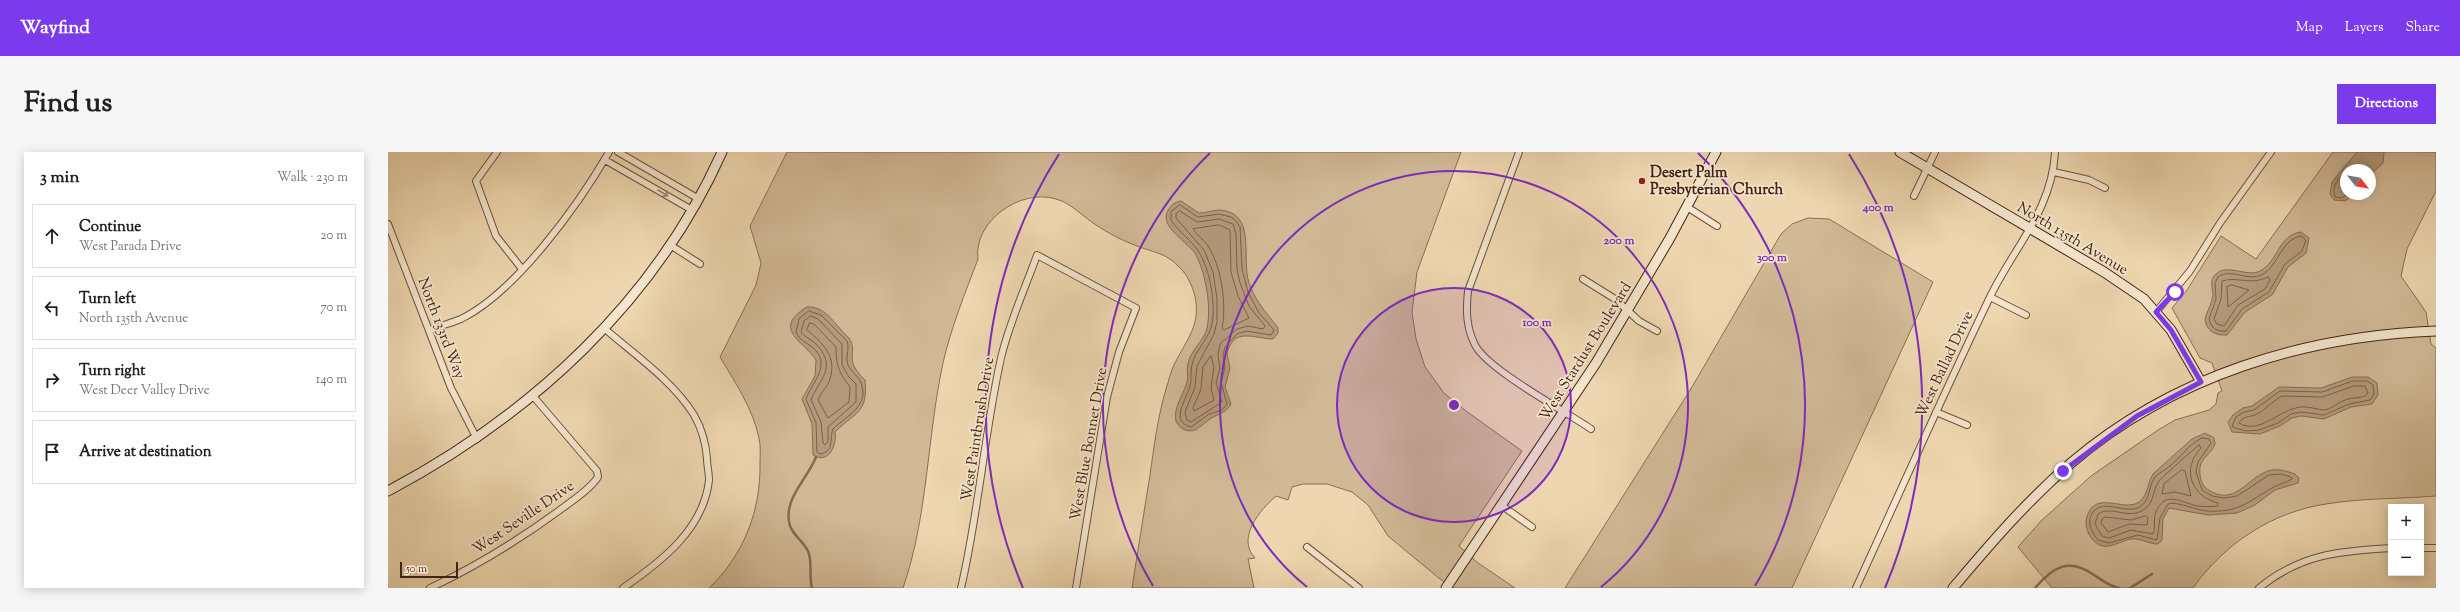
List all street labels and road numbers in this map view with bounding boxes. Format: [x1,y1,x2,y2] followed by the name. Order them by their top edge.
[2013,198,2132,281] street label: North 135th Avenue
[412,275,470,383] street label: North 133rd Way
[1535,278,1638,425] street label: West Stardust Boulevard
[1911,308,1979,421] street label: West Ballad Drive
[957,355,1000,503] street label: West Paintbrush Drive
[1066,366,1113,523] street label: West Blue Bonnet Drive
[469,476,579,560] street label: West Seville Drive

